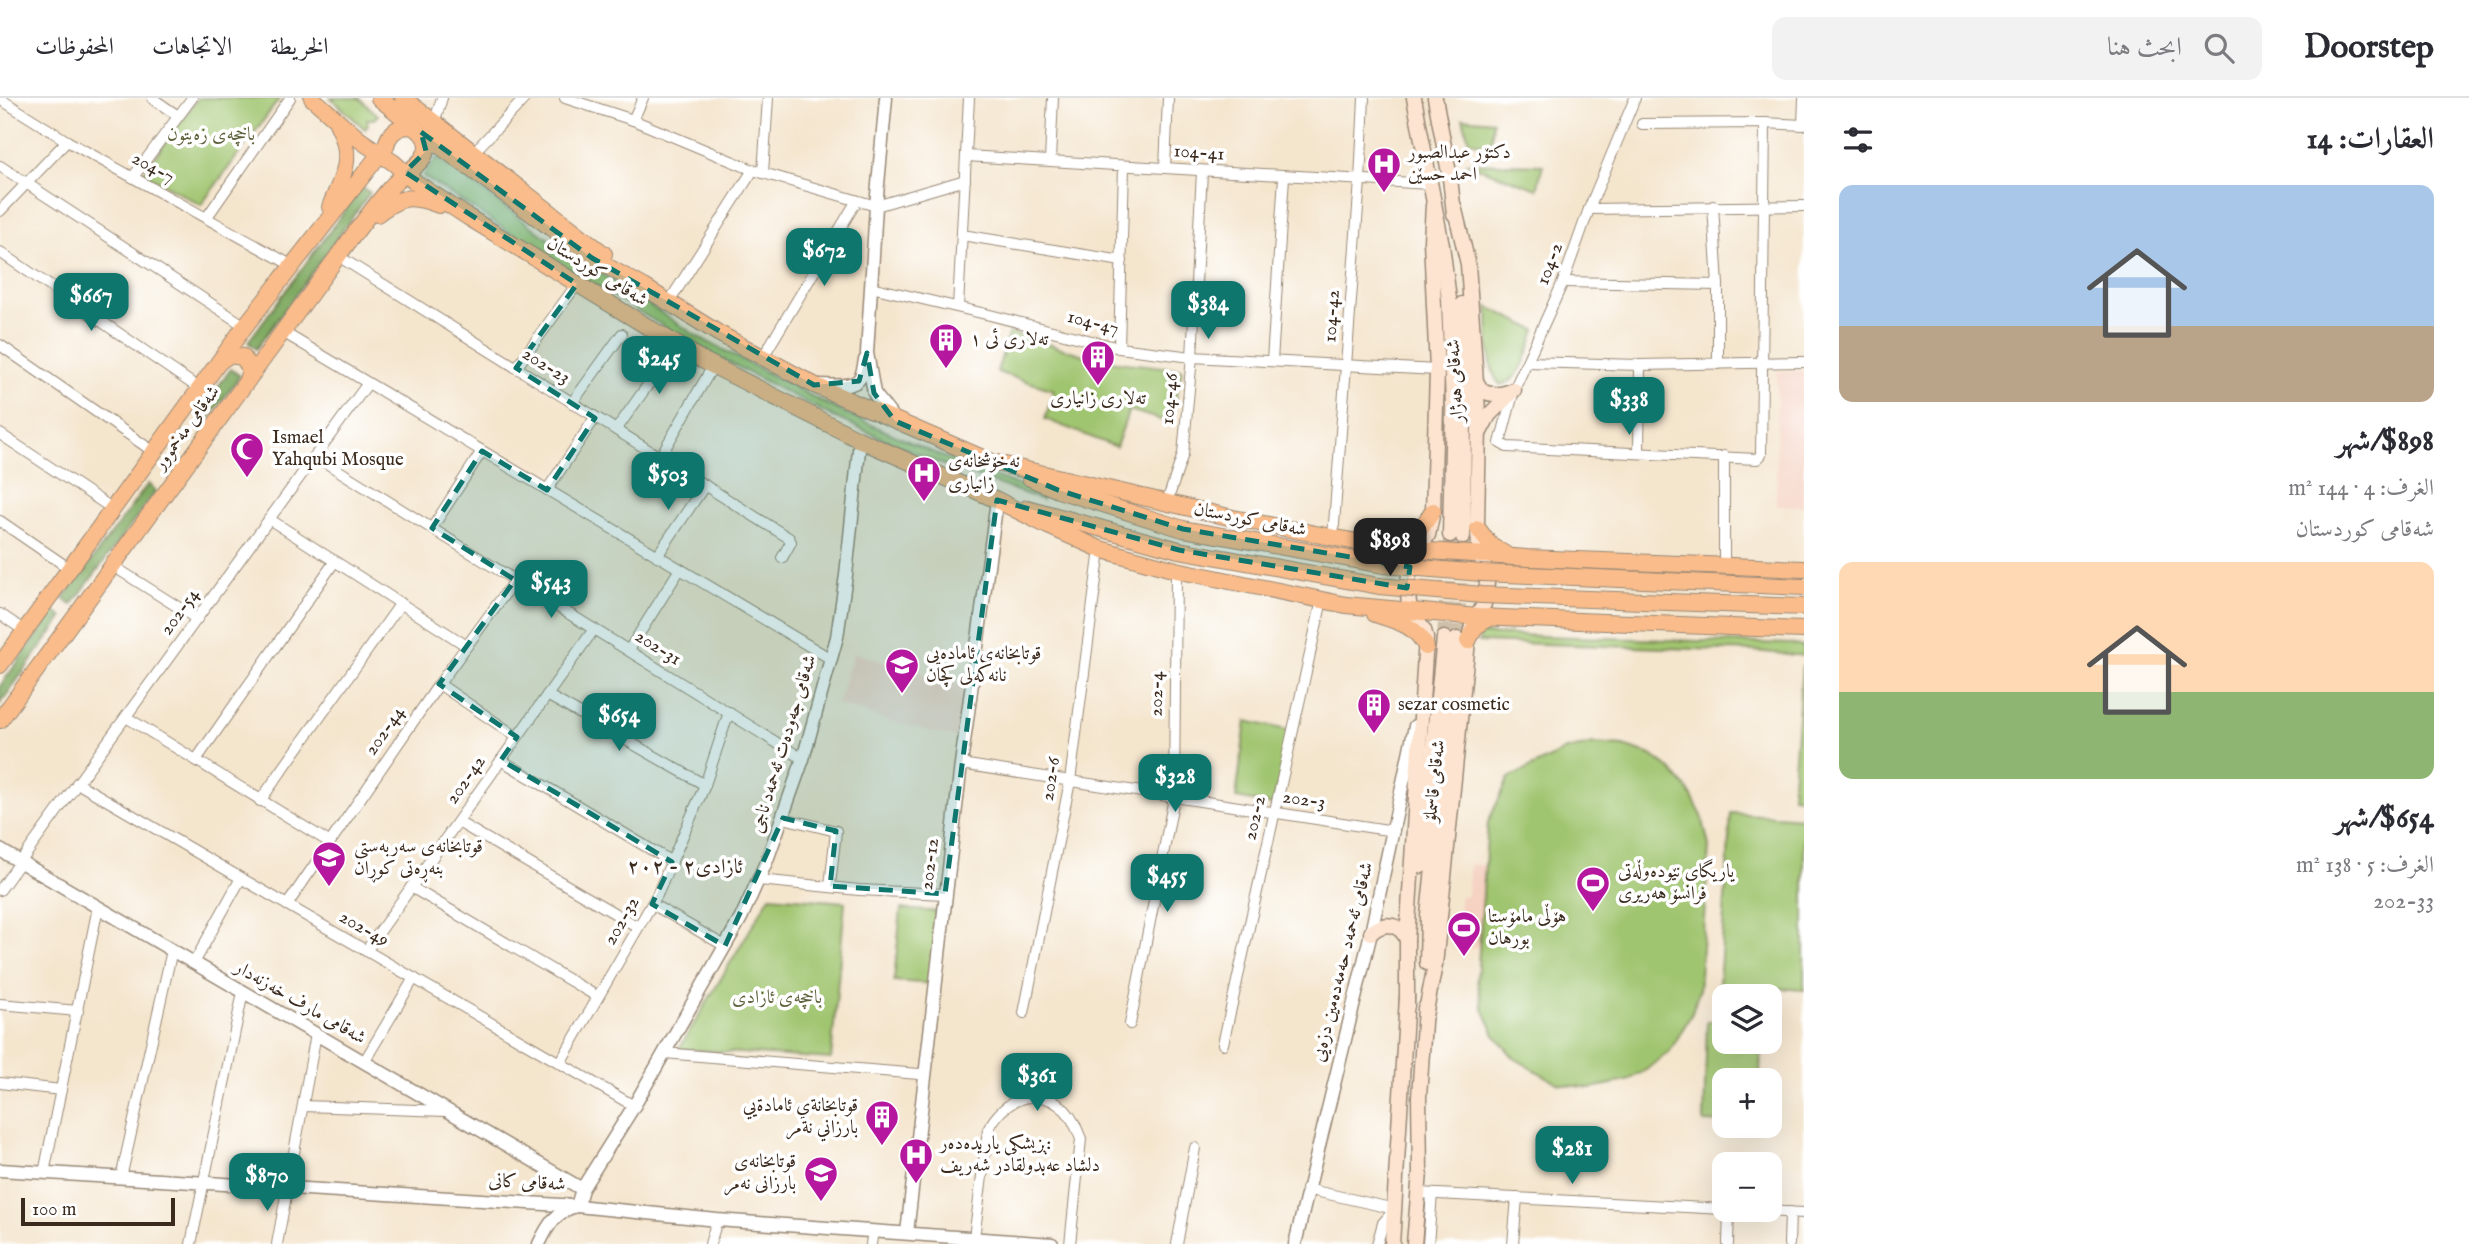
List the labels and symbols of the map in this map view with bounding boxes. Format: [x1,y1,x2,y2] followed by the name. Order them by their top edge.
[167,123,255,147] park label: باخچەی زەیتون
[1173,139,1225,167] street label: 104-41
[1406,141,1511,187] place label: دکتۆر عبدالصبور احمد حسێن
[1365,145,1403,194] hospital icon: دکتۆر عبدالصبور احمد حسێن
[127,147,179,189] street label: 204-7
[783,228,865,288] pin: $672
[542,232,652,312] street label: شەقامی کوردستان
[1531,239,1569,289] street label: 104-2
[50,274,132,333] pin: $667
[1167,282,1249,341] pin: $384
[1318,289,1346,343] street label: 104-42
[1065,305,1121,341] street label: 104-47
[927,321,965,370] building icon: تەلاری ئی ١
[970,328,1049,352] place label: تەلاری ئی ١
[618,336,700,396] pin: $245
[1079,338,1117,387] building icon: تەلاری زانیاری
[1442,339,1470,425] street label: شەقامی هەژار
[518,342,574,390] street label: 202-23
[1156,371,1184,426] street label: 104-46
[1588,378,1670,437] pin: $338
[147,381,226,477] street label: شەقامی مەخموور
[1050,387,1146,411] place label: تەلاری زانیاری
[272,426,404,472] place label: Ismael Yahqubi Mosque
[228,430,266,479] mosque icon: Ismael Yahqubi Mosque
[948,450,1020,496] place label: نەخۆشخانەی زانیاری
[627,452,709,512] pin: $503
[905,454,943,503] hospital icon: نەخۆشخانەی زانیاری
[1192,497,1308,543] street label: شەقامی کوردستان
[1349,518,1431,578] pin: $898
[510,560,592,620] pin: $543
[155,583,205,640] street label: 202-54
[630,625,686,671] street label: 202-31
[926,642,1041,688] place label: قوتابخانەی ئامادەیی نانەکەلی کچان
[883,646,921,695] school or university icon: قوتابخانەی ئامادەیی نانەکەلی کچان
[745,652,823,836] street label: شەقامی جەودەت ئەحمەد ناجی
[1145,670,1169,717] street label: 202-4
[1355,686,1393,735] building icon: sezar cosmetic
[1398,693,1510,717] place label: sezar cosmetic
[578,694,660,753] pin: $654
[360,701,411,760] street label: 202-44
[1419,739,1451,825] street label: شەقامی قاسملۆ
[441,751,491,809] street label: 202-42
[1036,754,1066,803] street label: 202-6
[1134,754,1216,814] pin: $328
[1281,785,1327,815] street label: 202-3
[1238,793,1272,843] street label: 202-2
[354,835,483,883] place label: قوتابخانەی سەربەستی بنەڕەتی کوڕان
[915,837,945,891] street label: 202-12
[310,839,348,888] school or university icon: قوتابخانەی سەربەستی بنەڕەتی کوڕان
[627,854,744,881] district label: ئازادی٢ - ٢٠٢
[1126,854,1208,914] pin: $455
[1618,858,1736,906] place label: یاریگای نێودەوڵەتی فرانسۆ هەریری
[1307,860,1379,1064] street label: شەقامی ئەحمەد حەمەدەمین دزەیی
[1574,864,1612,913] sports icon: یاریگای نێودەوڵەتی فرانسۆ هەریری
[599,892,645,950] street label: 202-32
[1488,903,1566,951] place label: هۆڵی مامۆستا بورهان
[335,905,393,953] street label: 202-49
[1445,909,1483,958] sports icon: هۆڵی مامۆستا بورهان
[228,955,370,1050] street label: شەقامی مارف خەزنەدار
[732,986,822,1010] park label: باخچەی ئازادی
[996,1054,1078,1113] pin: $361
[743,1094,858,1142] place label: قوتابخانةي ئامادةيي بارزاني نةمر
[863,1098,901,1147] building icon: قوتابخانةي ئامادةيي بارزاني نةمر
[1531,1126,1613,1186] pin: $281
[938,1132,1100,1178] place label: پزیشکی یاریدەدەر: دلشاد عەبدولقادر شەریف
[897,1136,935,1185] hospital icon: پزیشکی یاریدەدەر: دلشاد عەبدولقادر شەریف
[724,1150,796,1196] place label: قوتابخانەی بارزانی نەمر
[226,1154,308,1213] pin: $870
[802,1154,840,1203] school or university icon: قوتابخانەی بارزانی نەمر
[488,1169,566,1197] street label: شەقامی کانی
[21,1195,175,1227] scale bar

